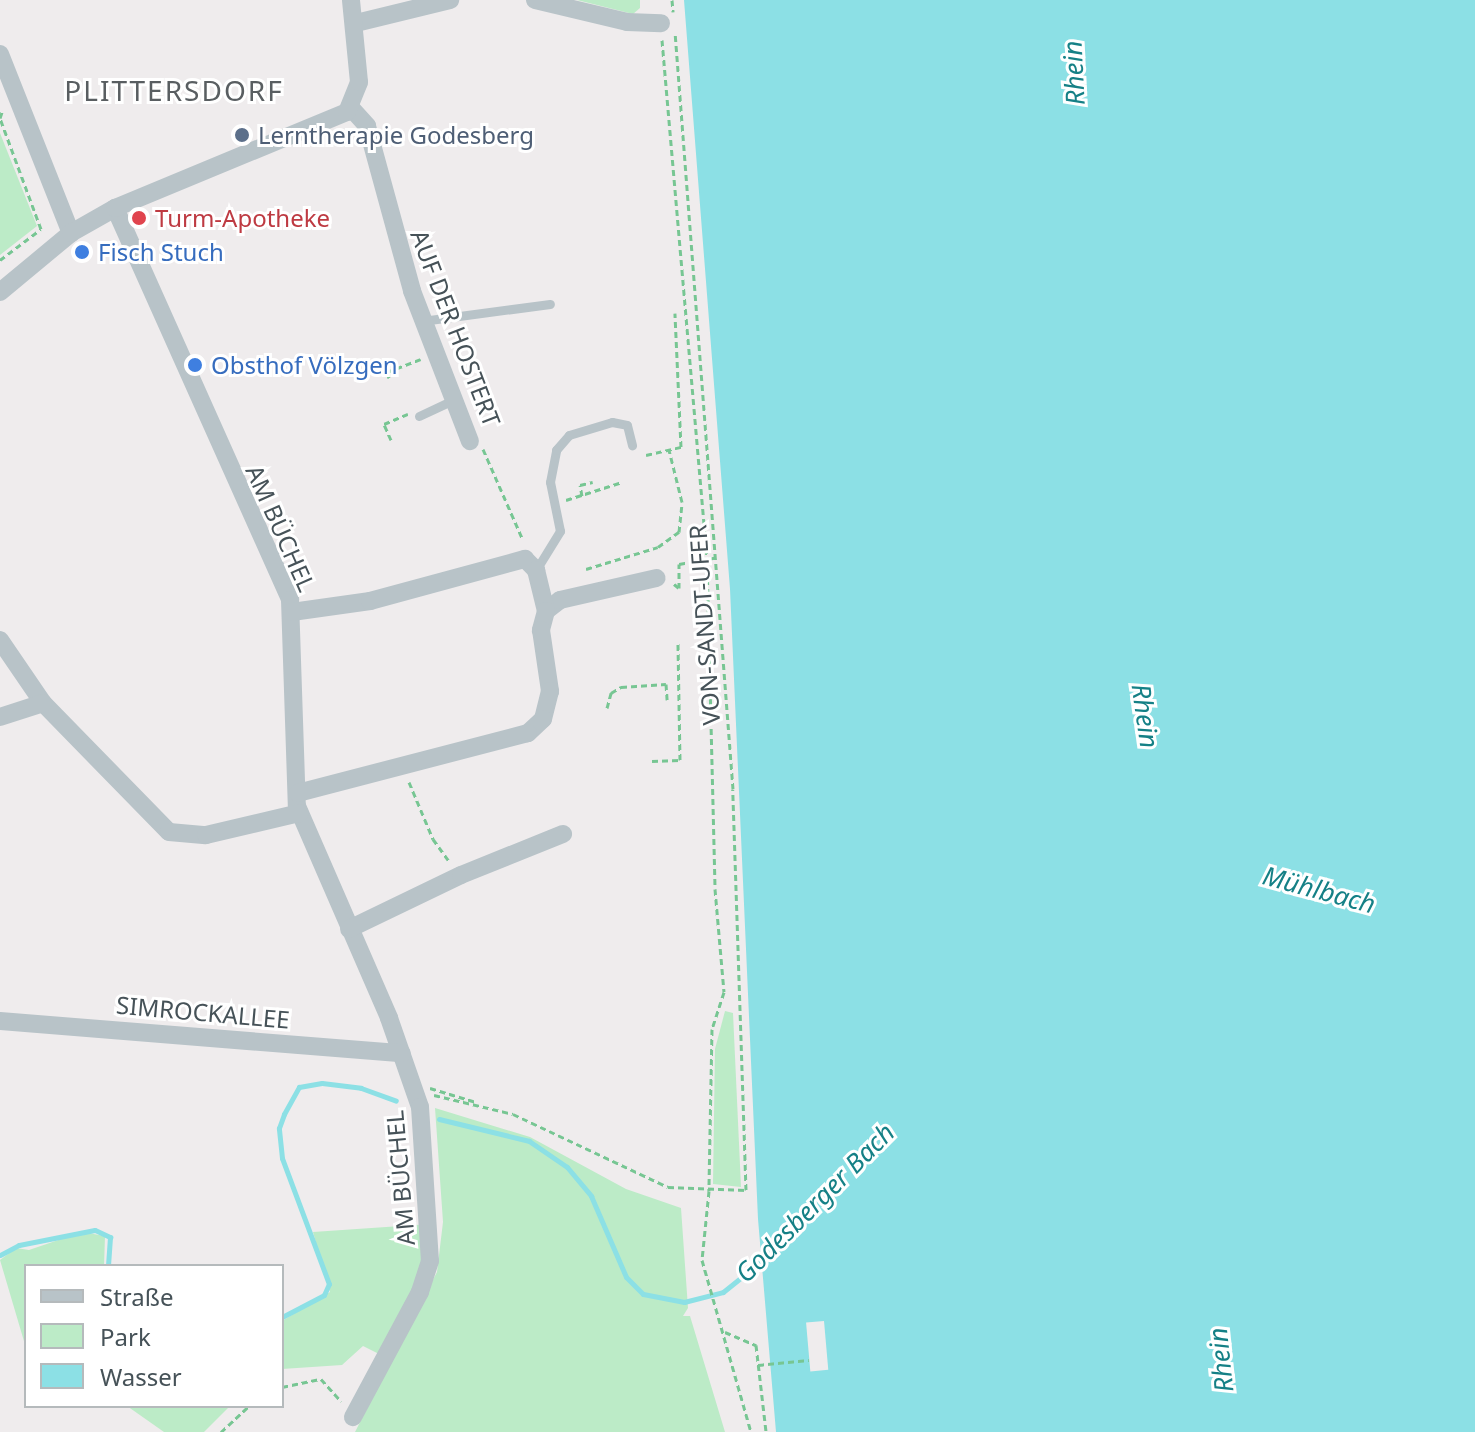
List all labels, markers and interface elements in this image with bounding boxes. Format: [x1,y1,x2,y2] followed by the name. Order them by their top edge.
[1057,40,1091,106] water label: Rhein
[64,73,284,107] district label: PLITTERSDORF
[258,121,534,149] place label: Lerntherapie Godesberg
[233,126,251,144] marker: Lerntherapie Godesberg
[155,204,330,232] place label: Turm-Apotheke
[130,209,148,227] marker: Turm-Apotheke
[405,226,507,430] street label: AUF DER HOSTERT
[98,238,224,266] place label: Fisch Stuch
[73,243,91,261] marker: Fisch Stuch
[211,351,398,379] place label: Obsthof Völzgen
[186,356,204,374] marker: Obsthof Völzgen
[240,460,322,596] street label: AM BÜCHEL
[683,524,725,726] street label: VON-SANDT-UFER
[1125,682,1165,750] water label: Rhein
[1259,860,1379,920] water label: Mühlbach
[115,990,291,1034] street label: SIMROCKALLEE
[380,1109,420,1247] street label: AM BÜCHEL
[729,1117,901,1289] water label: Godesberger Bach
[24,1264,284,1408] legend
[100,1280,173,1313] text: Straße
[100,1320,151,1353] text: Park
[1202,1326,1240,1394] water label: Rhein
[100,1360,182,1393] text: Wasser

